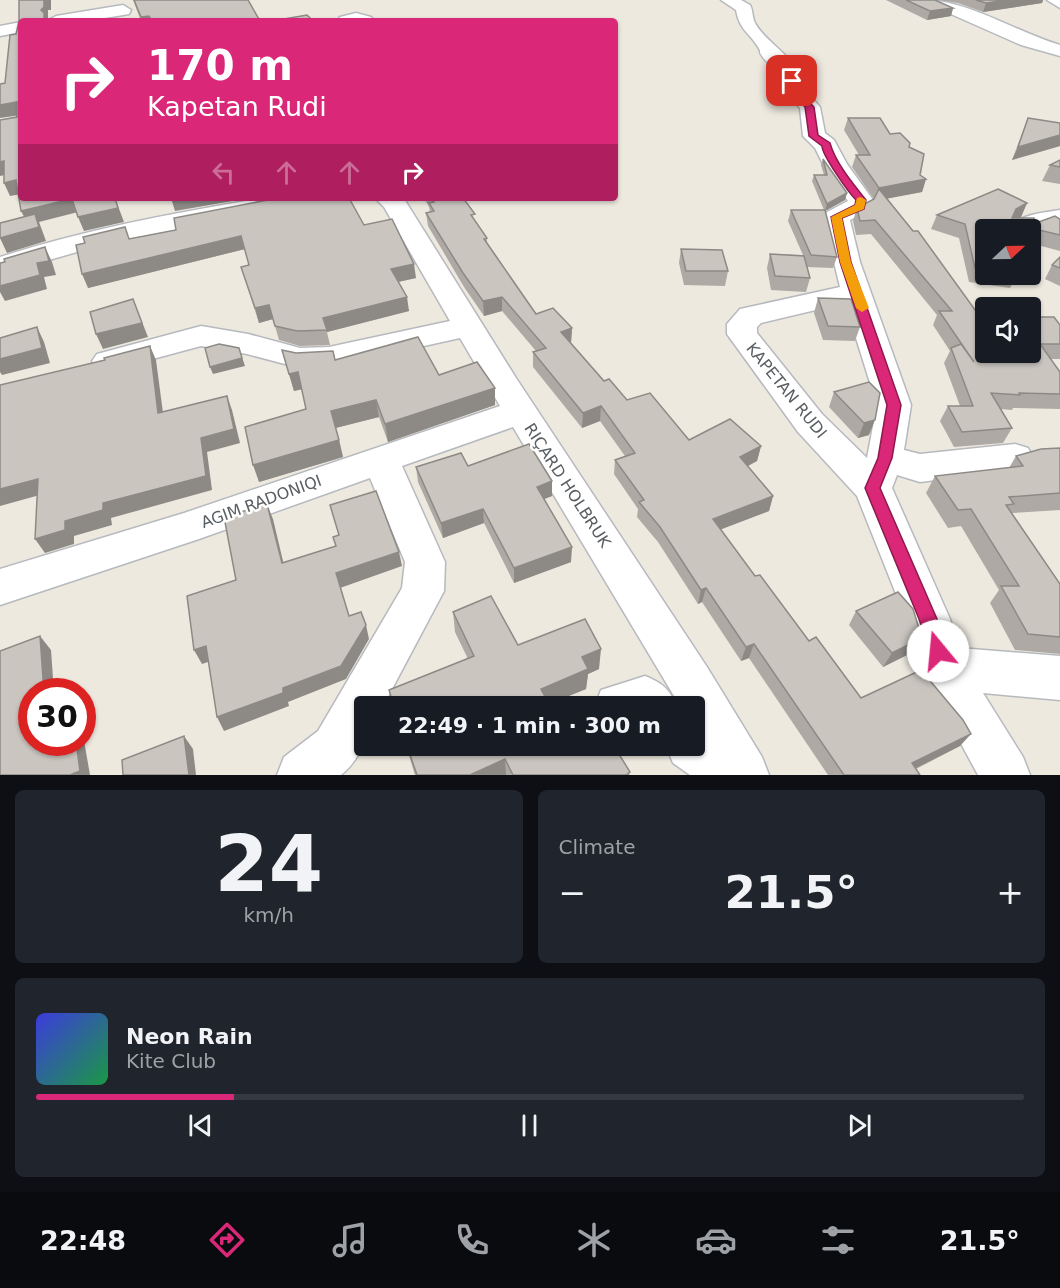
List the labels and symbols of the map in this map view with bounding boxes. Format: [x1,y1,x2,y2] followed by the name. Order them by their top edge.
[766,55,817,106] pin
[975,219,1041,285] north arrow
[742,339,831,442] street label: KAPETAN RUDI
[520,420,615,551] street label: RIÇARD HOLBRUK
[198,471,324,532] street label: AGIM RADONIQI
[906,619,970,683] position arrow
[18,678,96,756] speed limit sign: 30

